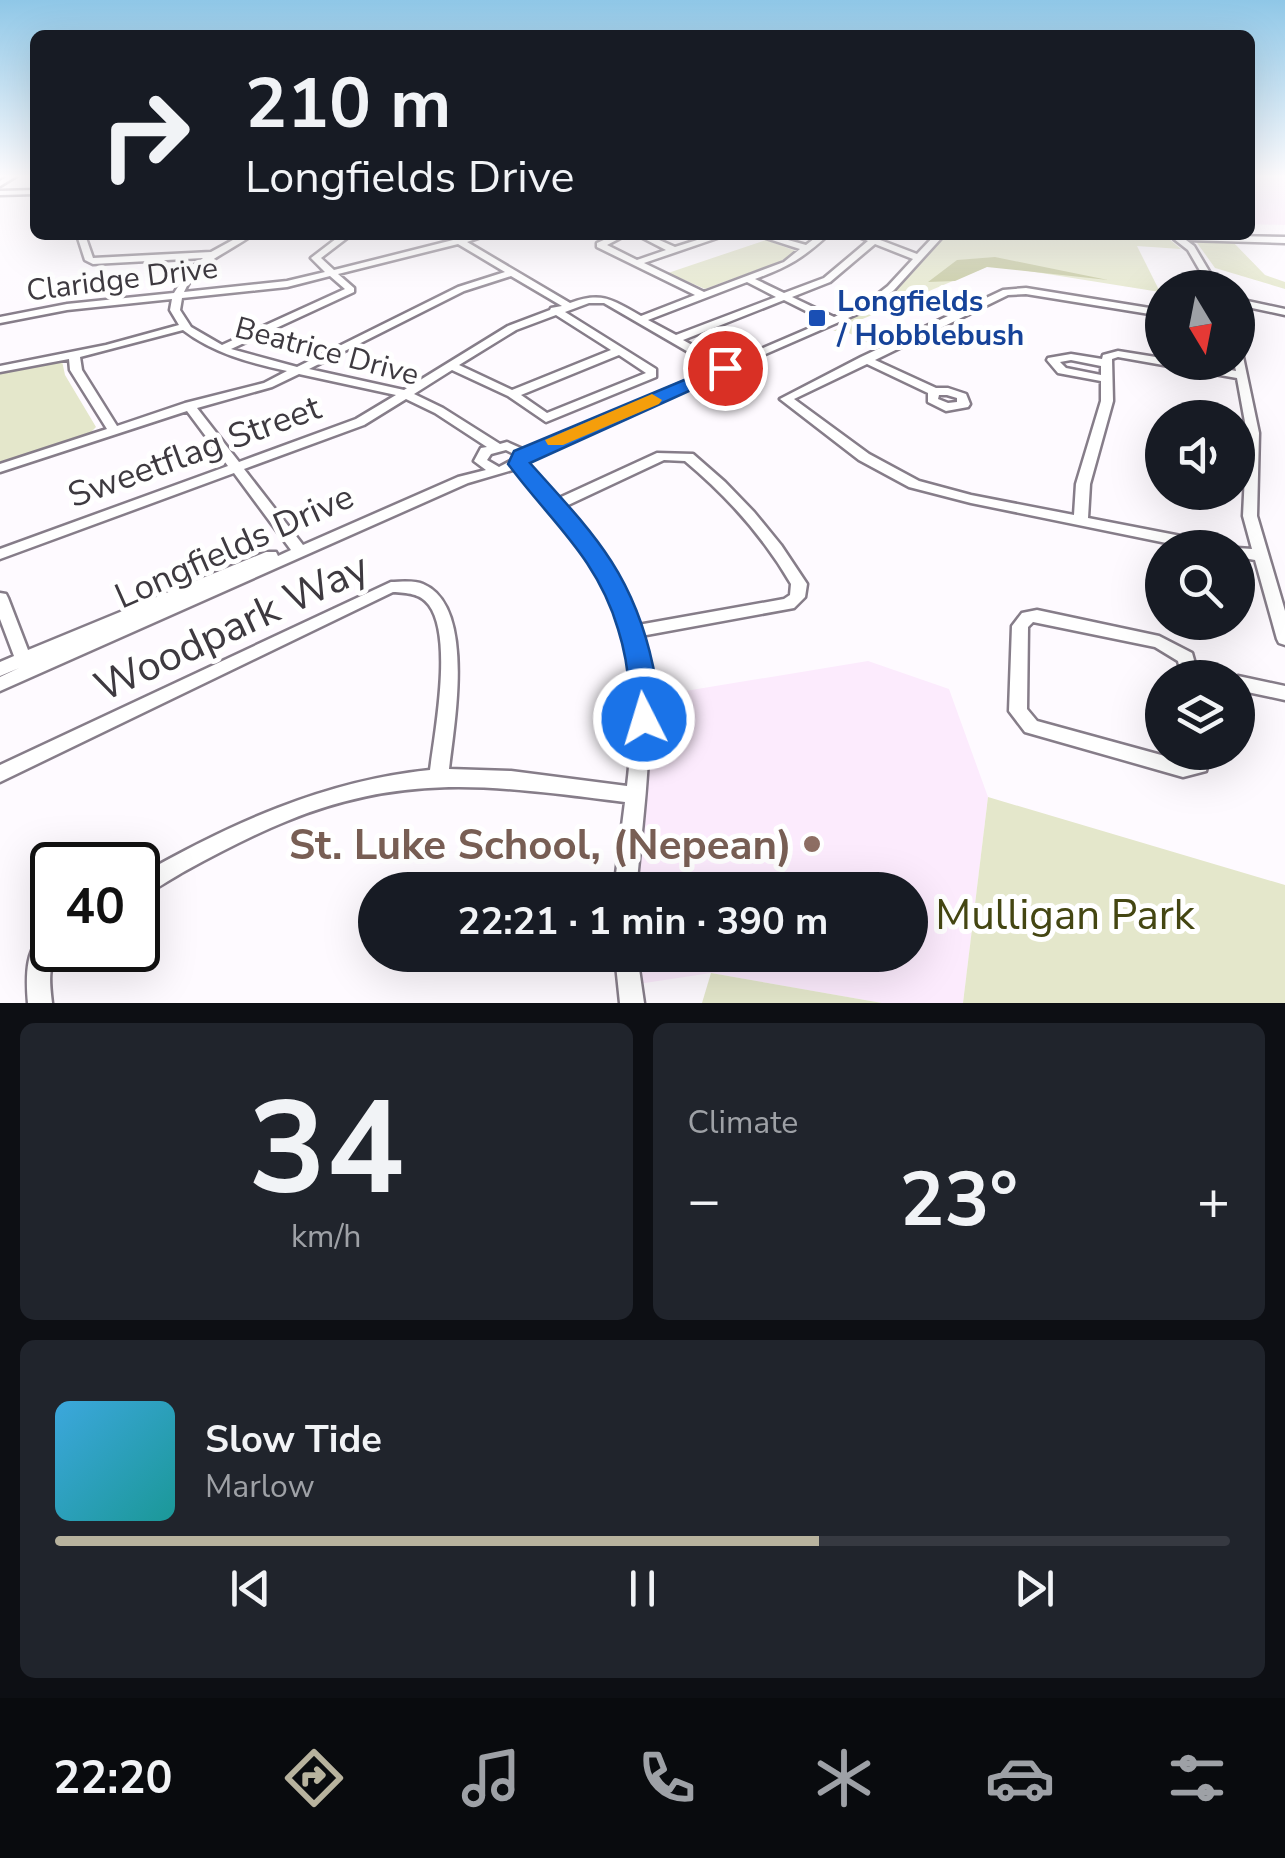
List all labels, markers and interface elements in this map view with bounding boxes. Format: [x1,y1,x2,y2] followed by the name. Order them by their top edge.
[245,56,451,152] text: 210 m
[80,70,210,200] icon: right
[245,147,575,208] text: Longfields Drive
[24,247,220,312] street label: Claridge Drive
[1145,270,1255,380] north arrow
[1145,270,1255,770] map controls
[836,281,1024,356] place label: Longfields / Hobblebush
[230,307,423,396] street label: Beatrice Drive
[806,307,828,329] marker: Longfields / Hobblebush
[683,326,768,411] pin
[698,341,753,396] icon: arrive
[61,384,328,519] street label: Sweetflag Street
[1145,400,1255,510] button: sound
[108,473,361,620] street label: Longfields Drive
[1145,530,1255,640] button: search
[85,539,378,716] street label: Woodpark Way
[1145,660,1255,770] button: layers
[592,667,696,771] position arrow
[289,817,792,874] place label: St. Luke School, (Nepean)
[801,833,823,855] marker: St. Luke School, (Nepean)
[30,842,160,972] speed limit sign: 40
[935,887,1196,944] park label: Mulligan Park
[458,896,828,947] text: 22:21 · 1 min · 390 m
[248,1061,404,1238] text: 34
[688,1101,798,1144] text: Climate
[900,1149,1018,1251] text: 23°
[688,1163,721,1238] text: −
[1197,1163,1230,1238] text: +
[291,1215,362,1258] text: km/h
[205,1414,382,1465] text: Slow Tide
[205,1465,315,1508] text: Marlow
[223,1561,278,1616] icon: previous
[615,1561,670,1616] icon: pause
[1007,1561,1062,1616] icon: next
[279,1743,349,1813] icon: directions
[456,1743,526,1813] icon: music
[632,1743,702,1813] icon: phone
[809,1743,879,1813] icon: climate
[985,1743,1055,1813] icon: car
[1162,1743,1232,1813] icon: filters
[53,1748,172,1809] text: 22:20

